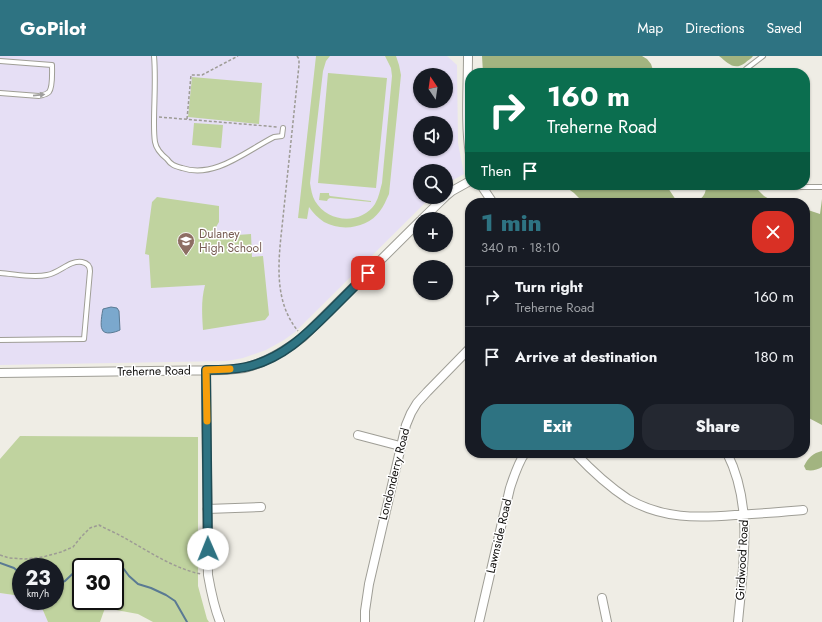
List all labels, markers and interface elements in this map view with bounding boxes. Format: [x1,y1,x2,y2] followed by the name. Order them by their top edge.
[20,15,86,42] text: GoPilot
[637,18,663,38] text: Map
[685,18,745,38] text: Directions
[767,18,802,38] text: Saved
[413,68,453,108] north arrow
[413,68,453,300] map controls
[547,76,630,117] text: 160 m
[481,84,533,136] icon: right
[32,92,45,98] one-way arrow
[547,114,657,140] text: Treherne Road
[413,116,453,156] button: sound
[481,160,511,182] text: Then
[519,160,541,182] icon: arrive
[413,164,453,204] button: search
[481,205,542,240] text: 1 min
[752,211,794,253] button: close
[413,212,453,252] button: +
[199,225,262,257] place label: Dulaney High School
[176,231,196,256] school or university icon: Dulaney High School
[481,238,560,257] text: 340 m · 18:10
[351,256,385,290] pin
[413,260,453,300] button: −
[357,262,379,284] icon: arrive
[515,276,583,298] text: Turn right
[481,286,503,308] icon: right
[753,286,794,308] text: 160 m
[515,298,594,317] text: Treherne Road
[481,346,503,368] icon: arrive
[515,346,657,368] text: Arrive at destination
[754,346,794,368] text: 180 m
[117,361,191,381] street label: Treherne Road
[481,404,634,450] button: Exit
[642,404,794,450] button: Share
[374,426,414,522] street label: Londonderry Road
[482,497,516,575] street label: Lawnside Road
[731,519,753,601] street label: Girdwood Road
[187,528,229,570] position arrow
[72,558,124,610] speed limit sign: 30
[25,564,51,593] text: 23
[27,586,49,601] text: km/h

